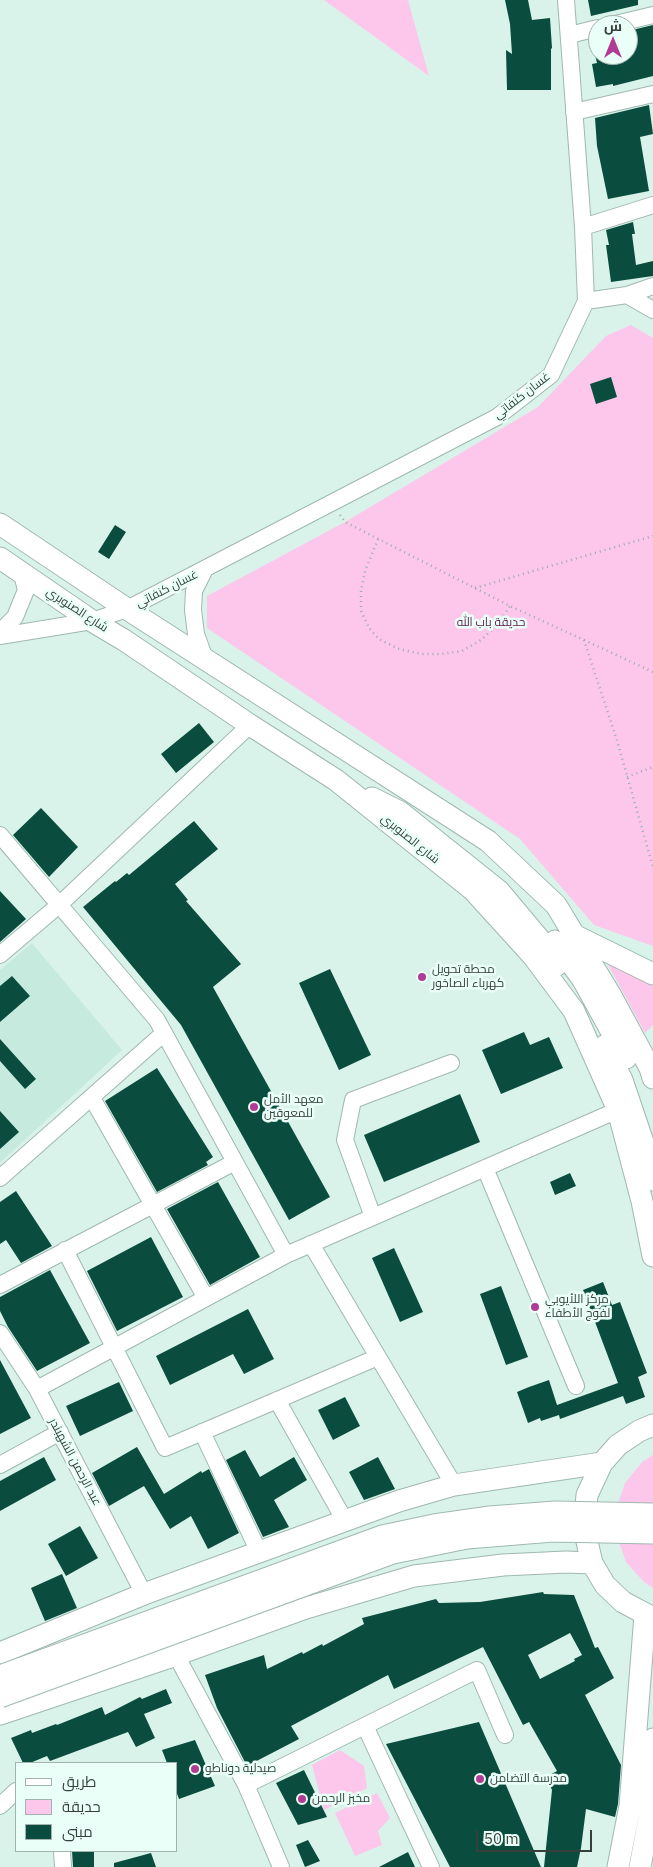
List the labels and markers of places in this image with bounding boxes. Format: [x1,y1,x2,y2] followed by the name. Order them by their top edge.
[432,963,504,991] place label: محطة تحويل كهرباء الصاخور
[416,971,428,983] marker: محطة تحويل كهرباء الصاخور
[264,1093,324,1121] place label: معهد الأمل للمعوقين
[248,1101,260,1113] marker: معهد الأمل للمعوقين
[545,1293,610,1321] place label: مركز اللأيوبي لفوج الأطفاء
[529,1301,541,1313] marker: مركز اللأيوبي لفوج الأطفاء
[205,1762,276,1776] place label: صيدلية دوناطو
[189,1763,201,1775] marker: صيدلية دوناطو
[490,1772,567,1786] place label: مدرسة التضامن
[474,1773,486,1785] marker: مدرسة التضامن
[312,1792,370,1806] place label: مخبز الرحمن
[296,1793,308,1805] marker: مخبز الرحمن

